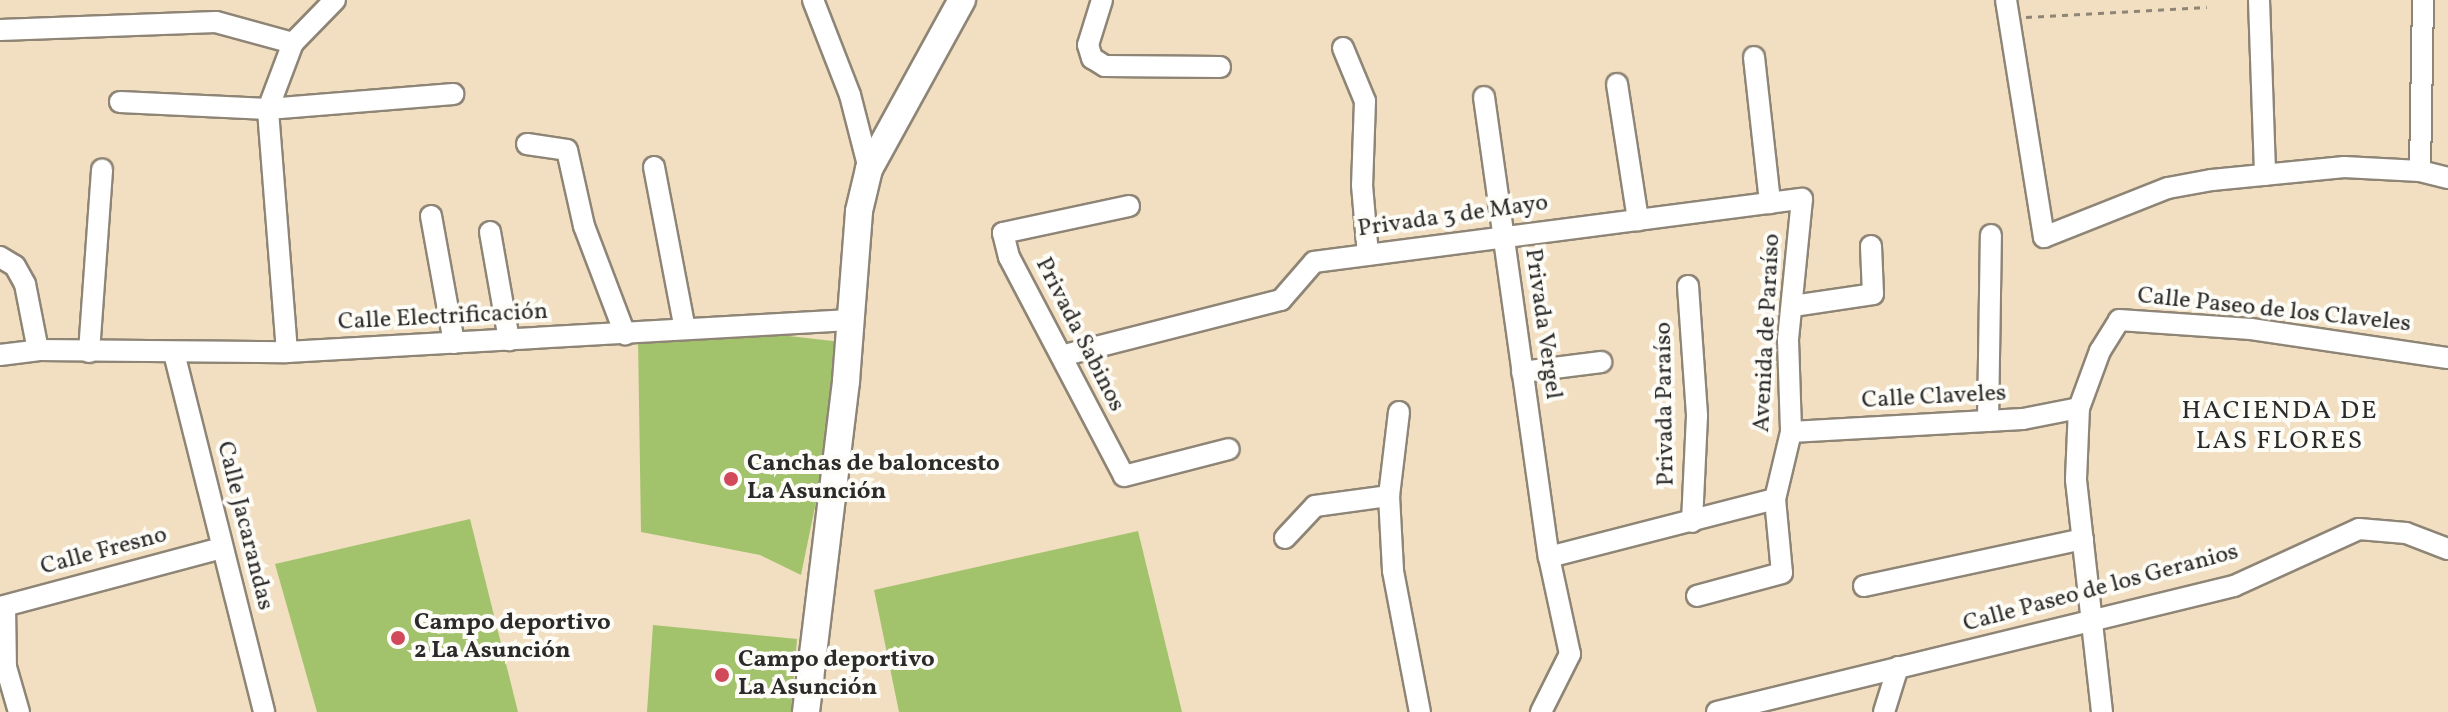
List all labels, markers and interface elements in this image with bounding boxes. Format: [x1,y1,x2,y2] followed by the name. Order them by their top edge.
[1356,189,1550,245] street label: Privada 3 de Mayo
[1748,233,1788,433] street label: Avenida de Paraíso
[1517,246,1567,402] street label: Privada Vergel
[1028,253,1130,417] street label: Privada Sabinos
[2136,282,2412,340] street label: Calle Paseo de los Claveles
[337,298,549,338] street label: Calle Electrificación
[1650,322,1682,486] street label: Privada Paraíso
[1861,380,2007,416] street label: Calle Claveles
[2181,396,2379,458] district label: HACIENDA DE LAS FLORES
[209,439,279,613] street label: Calle Jacarandas
[747,451,1000,507] place label: Canchas de baloncesto La Asunción
[722,470,740,488] marker: Canchas de baloncesto La Asunción
[38,521,170,583] street label: Calle Fresno
[1960,538,2242,640] street label: Calle Paseo de los Geranios
[414,610,611,666] place label: Campo deportivo 2 La Asunción
[389,629,407,647] marker: Campo deportivo 2 La Asunción
[738,647,935,703] place label: Campo deportivo La Asunción
[713,666,731,684] marker: Campo deportivo La Asunción

